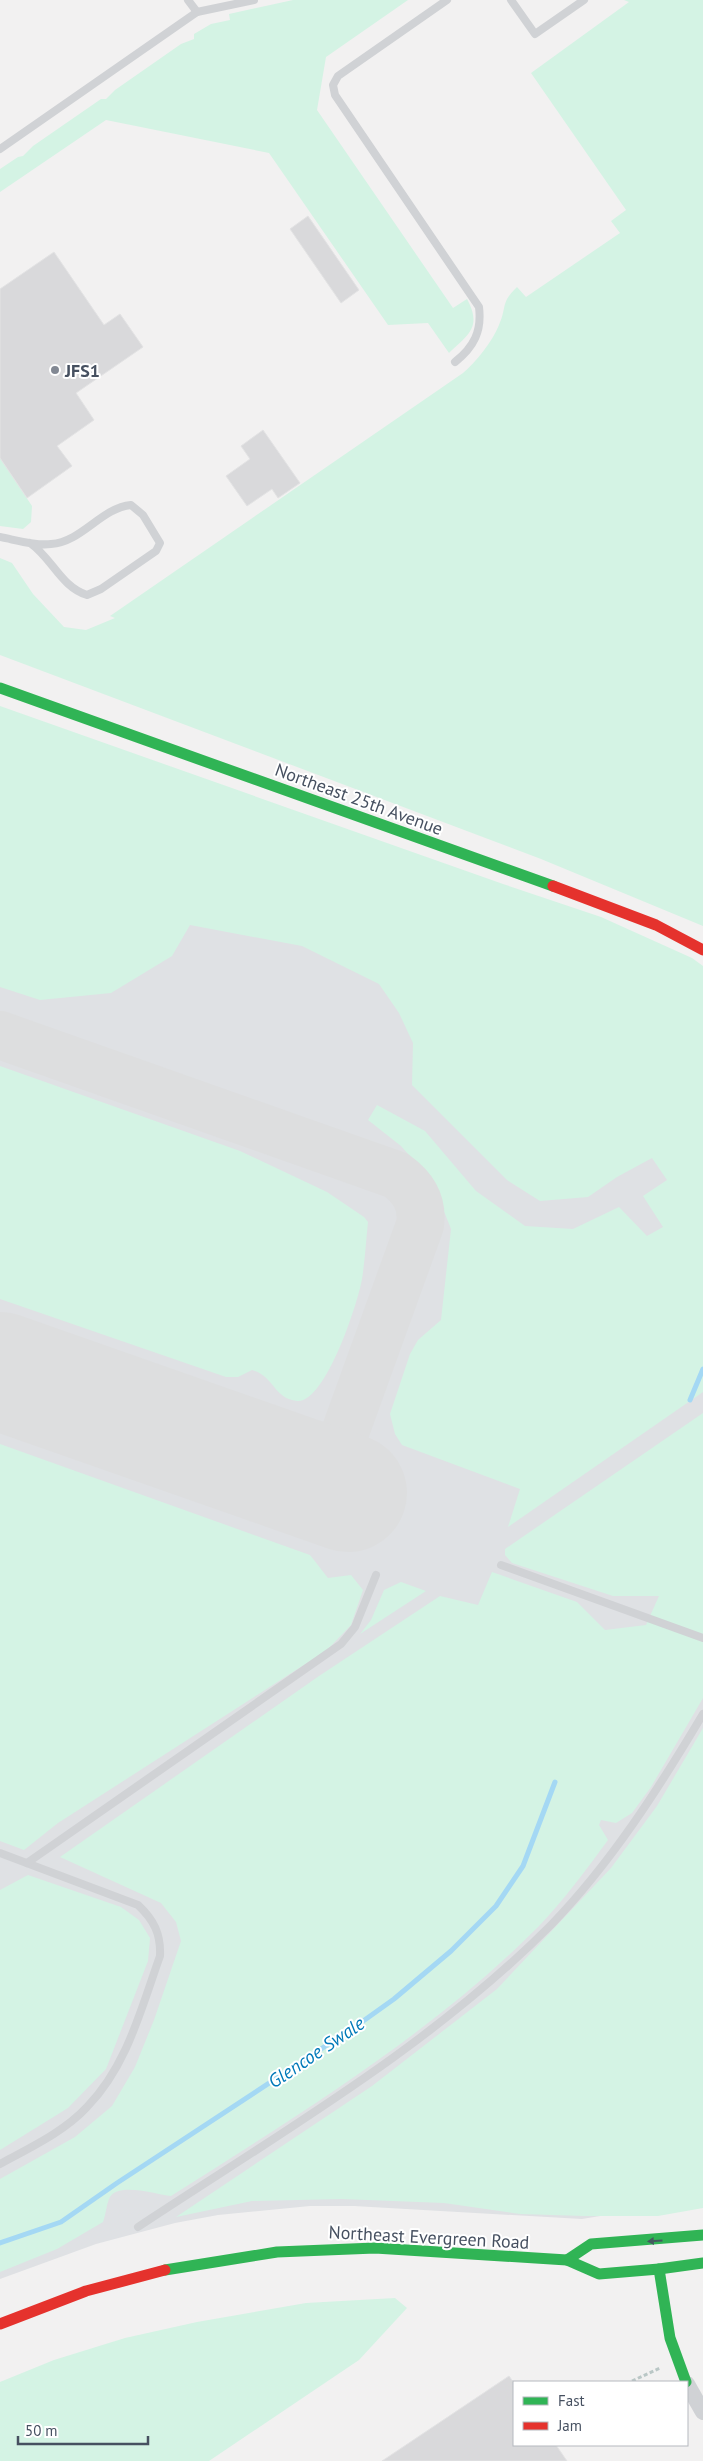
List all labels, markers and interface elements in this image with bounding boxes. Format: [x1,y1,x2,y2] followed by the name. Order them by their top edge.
[64,359,100,382] place label: JFS1
[49,364,61,376] marker: JFS1
[272,758,446,840] street label: Northeast 25th Avenue
[263,2011,369,2093] water label: Glencoe Swale
[328,2220,530,2254] street label: Northeast Evergreen Road
[646,2237,662,2245] one-way arrow
[513,2381,688,2446] legend
[558,2391,585,2410] text: Fast
[18,2414,148,2446] scale bar
[557,2416,582,2435] text: Jam
[25,2421,58,2440] text: 50 m

